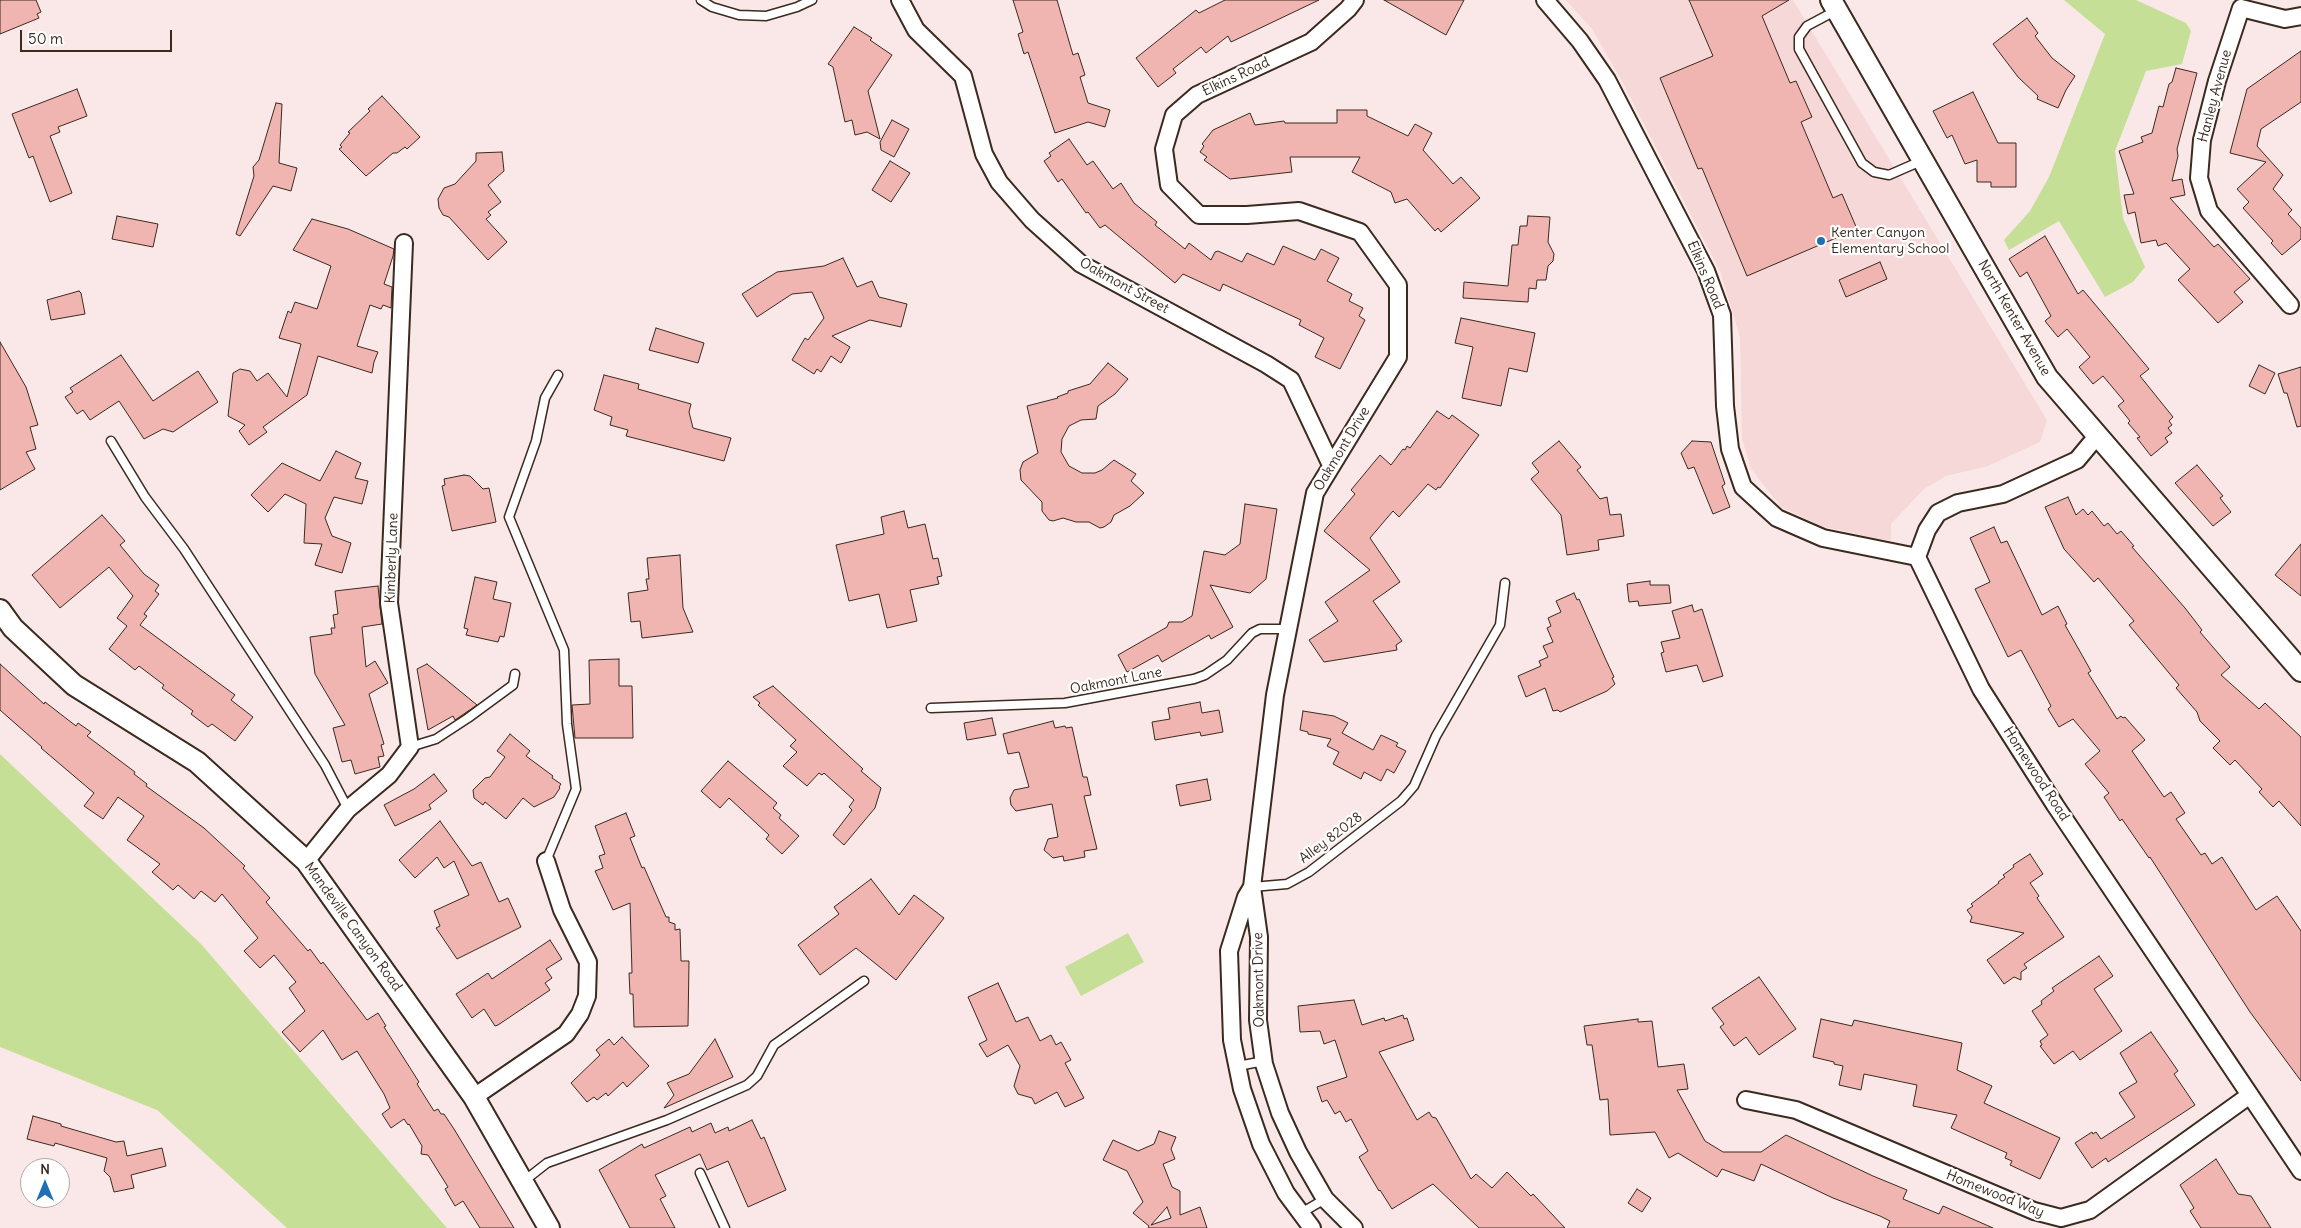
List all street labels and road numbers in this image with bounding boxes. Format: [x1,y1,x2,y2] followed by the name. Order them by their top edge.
[2195,48,2235,144] street label: Hanley Avenue
[1200,54,1272,100] street label: Elkins Road
[1683,238,1727,312] street label: Elkins Road
[1076,255,1172,317] street label: Oakmont Street
[1974,257,2054,379] street label: North Kenter Avenue
[1310,404,1374,494] street label: Oakmont Drive
[382,512,402,604] street label: Kimberly Lane
[1069,664,1163,698] street label: Oakmont Lane
[1999,724,2073,824] street label: Homewood Road
[1296,809,1366,867] street label: Alley 82028
[301,859,405,995] street label: Mandeville Canyon Road
[1250,932,1268,1028] street label: Oakmont Drive
[1944,1167,2046,1221] street label: Homewood Way

